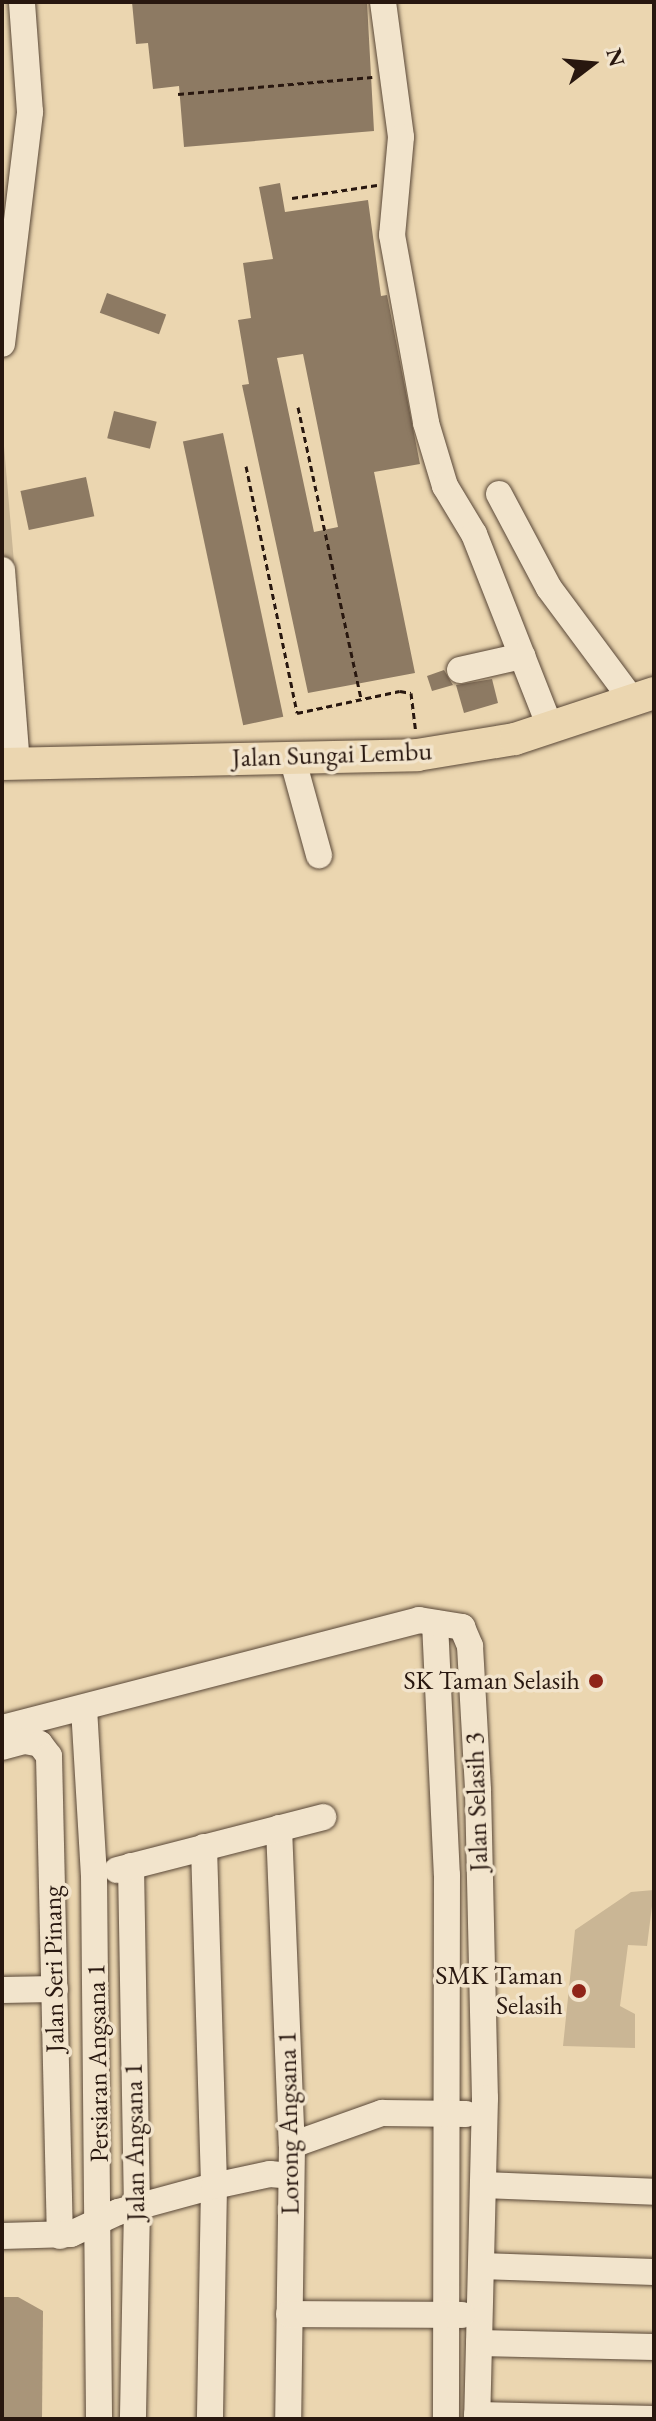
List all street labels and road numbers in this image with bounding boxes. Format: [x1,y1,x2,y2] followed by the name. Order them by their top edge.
[231,736,433,774] street label: Jalan Sungai Lembu
[459,1732,495,1872] street label: Jalan Selasih 3
[37,1885,71,2053] street label: Jalan Seri Pinang
[81,1963,115,2163] street label: Persiaran Angsana 1
[272,2031,306,2215] street label: Lorong Angsana 1
[118,2063,152,2221] street label: Jalan Angsana 1

